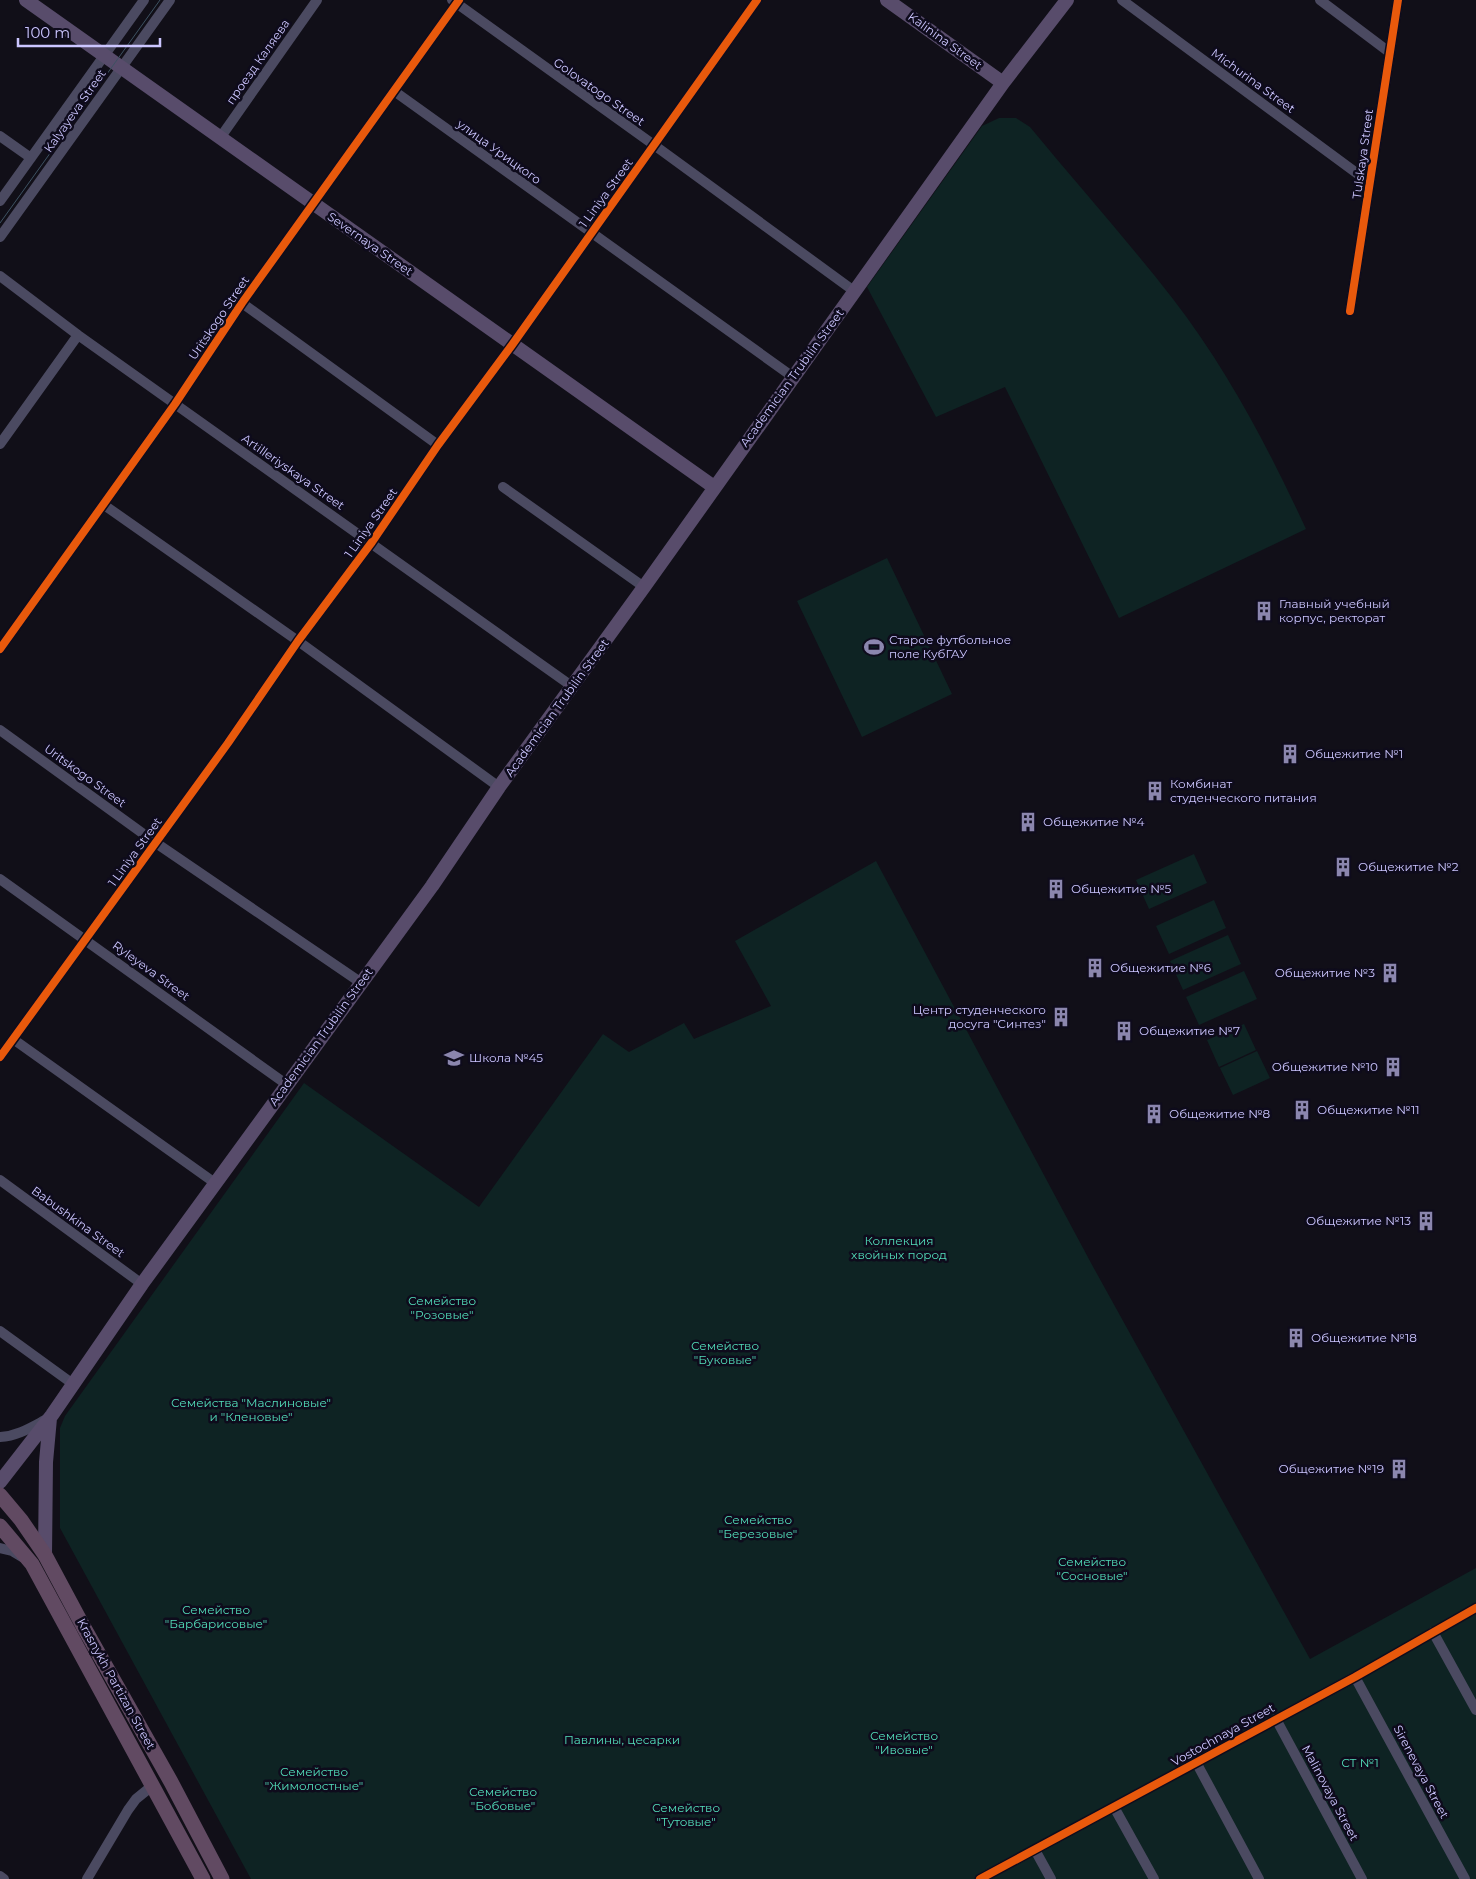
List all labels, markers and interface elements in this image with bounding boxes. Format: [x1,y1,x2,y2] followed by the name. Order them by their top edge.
[905,9,985,73] street label: Kalinina Street
[18,15,160,47] scale bar
[223,16,293,107] street label: проезд Каляева
[25,23,70,42] text: 100 m
[1208,45,1298,116] street label: Michurina Street
[551,54,648,129] street label: Golovatogo Street
[40,66,109,155] street label: Kalyayeva Street
[1349,108,1376,200] street label: Tulskaya Street
[453,115,545,187] street label: улица Урицкого
[575,155,636,230] street label: 1 Liniya Street
[325,209,416,279] street label: Severnaya Street
[185,273,252,362] street label: Uritskogo Street
[736,306,847,450] street label: Academician Trubilin Street
[239,430,348,513] street label: Artilleriyskaya Street
[341,485,400,561] street label: 1 Liniya Street
[1279,596,1390,625] place label: Главный учебный корпус, ректорат
[1253,600,1275,622] building icon: Главный учебный корпус, ректорат
[889,632,1011,661] place label: Старое футбольное поле КубГАУ
[501,636,612,780] street label: Academician Trubilin Street
[863,636,885,658] sports icon: Старое футбольное поле КубГАУ
[41,741,129,810] street label: Uritskogo Street
[1279,743,1301,765] building icon: Общежитие №1
[1305,746,1403,761] place label: Общежитие №1
[1170,776,1317,805] place label: Комбинат студенческого питания
[1144,780,1166,802] building icon: Комбинат студенческого питания
[1017,811,1039,833] building icon: Общежитие №4
[104,814,165,889] street label: 1 Liniya Street
[1043,814,1144,829] place label: Общежитие №4
[1332,856,1354,878] building icon: Общежитие №2
[1358,859,1459,874] place label: Общежитие №2
[1045,878,1067,900] building icon: Общежитие №5
[1071,881,1172,896] place label: Общежитие №5
[110,938,193,1004] street label: Ryleyeva Street
[1084,957,1106,979] building icon: Общежитие №6
[1110,960,1211,975] place label: Общежитие №6
[1379,962,1401,984] building icon: Общежитие №3
[265,965,376,1109] street label: Academician Trubilin Street
[1275,965,1375,980] place label: Общежитие №3
[913,1002,1046,1031] place label: Центр студенческого досуга "Синтез"
[1050,1006,1072,1028] building icon: Центр студенческого досуга "Синтез"
[1113,1020,1135,1042] building icon: Общежитие №7
[1139,1023,1240,1038] place label: Общежитие №7
[443,1047,465,1069] school or university icon: Школа №45
[469,1050,543,1065] place label: Школа №45
[1382,1056,1404,1078] building icon: Общежитие №10
[1272,1059,1378,1074] place label: Общежитие №10
[1291,1099,1313,1121] building icon: Общежитие №11
[1317,1102,1420,1117] place label: Общежитие №11
[1143,1103,1165,1125] building icon: Общежитие №8
[1169,1106,1271,1121] place label: Общежитие №8
[29,1183,128,1260] street label: Babushkina Street
[1415,1210,1437,1232] building icon: Общежитие №13
[1306,1213,1411,1228] place label: Общежитие №13
[851,1233,947,1262] park label: Коллекция хвойных пород
[408,1293,476,1322] park label: Семейство "Розовые"
[1285,1327,1307,1349] building icon: Общежитие №18
[1311,1330,1417,1345] place label: Общежитие №18
[691,1338,759,1367] park label: Семейство "Буковые"
[171,1395,331,1424] park label: Семейства "Маслиновые" и "Кленовые"
[1388,1458,1410,1480] building icon: Общежитие №19
[1278,1461,1384,1476] place label: Общежитие №19
[719,1512,797,1541] park label: Семейство "Березовые"
[1056,1554,1128,1583] park label: Семейство "Сосновые"
[165,1602,267,1631] park label: Семейство "Барбарисовые"
[74,1615,159,1752] street label: Krasnykh Partizan Street
[1168,1700,1277,1769] street label: Vostochnaya Street
[1390,1722,1452,1821] street label: Sirenevaya Street
[870,1728,938,1757] park label: Семейство "Ивовые"
[564,1732,680,1747] park label: Павлины, цесарки
[1299,1742,1362,1843] street label: Malinovaya Street
[1341,1755,1379,1770] park label: СТ №1
[265,1764,363,1793] park label: Семейство "Жимолостные"
[469,1784,537,1813] park label: Семейство "Бобовые"
[652,1800,720,1829] park label: Семейство "Тутовые"

